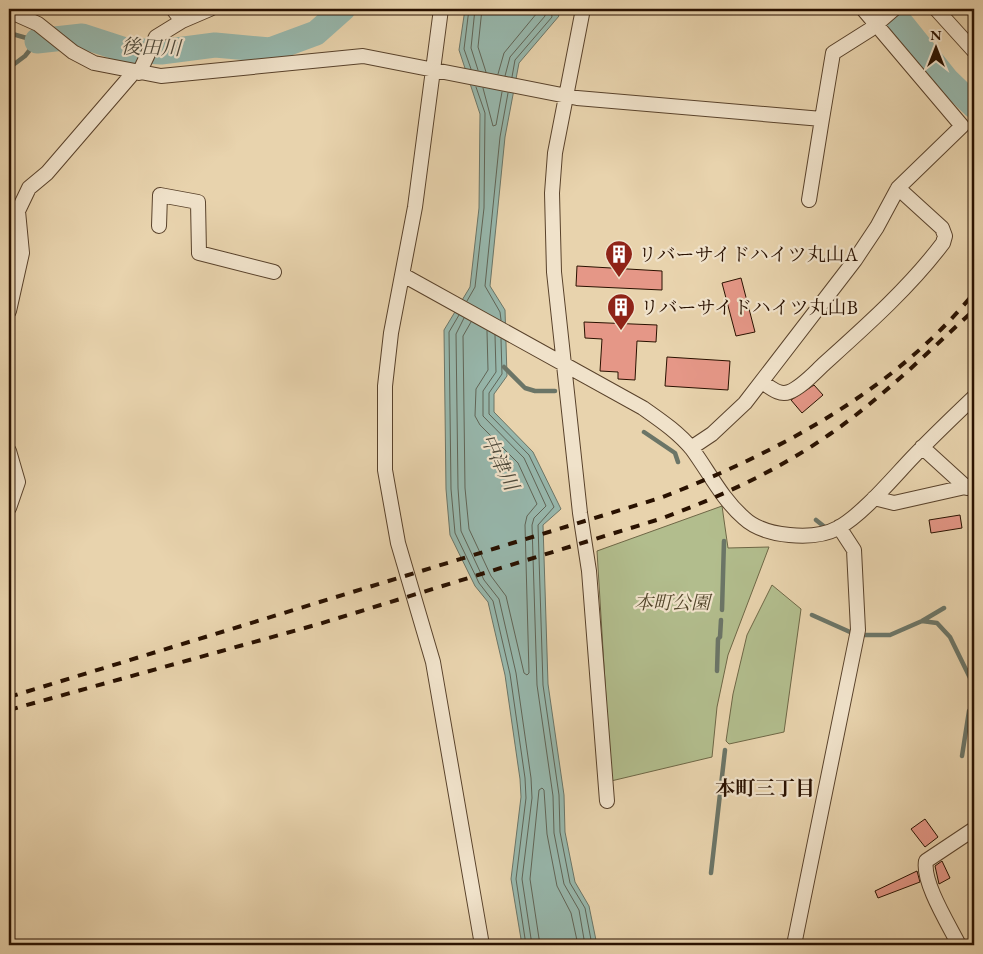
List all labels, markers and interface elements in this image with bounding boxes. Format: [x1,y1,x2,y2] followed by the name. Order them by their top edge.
[910,22,960,72] north arrow
[930,26,942,44] text: N
[121,33,183,61] water label: 後田川
[604,239,634,278] building icon: リバーサイドハイツ丸山A
[638,242,859,267] place label: リバーサイドハイツ丸山A
[606,292,636,331] building icon: リバーサイドハイツ丸山B
[640,295,858,320] place label: リバーサイドハイツ丸山B
[475,429,526,496] water label: 中津川
[634,590,713,615] park label: 本町公園
[715,775,815,801] district label: 本町三丁目

